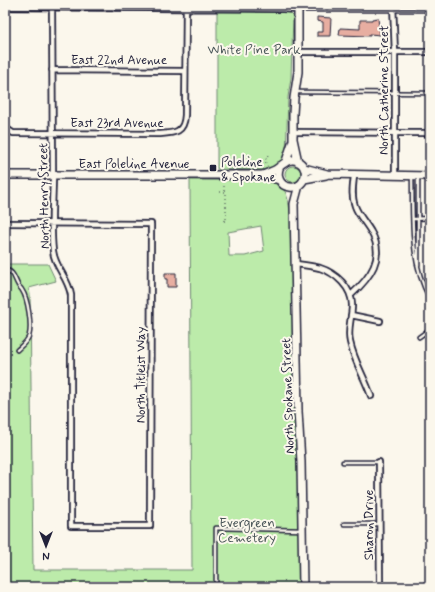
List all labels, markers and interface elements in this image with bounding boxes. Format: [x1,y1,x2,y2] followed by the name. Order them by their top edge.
[376,25,393,155] street label: North Catherine Street
[207,42,301,59] park label: White Pine Park
[71,52,167,69] street label: East 22nd Avenue
[70,115,164,132] street label: East 23rd Avenue
[35,143,54,249] street label: North Henry Street
[221,154,276,186] place label: Poleline & Spokane
[79,156,190,173] street label: East Poleline Avenue
[208,163,218,173] marker: Poleline & Spokane
[133,326,150,423] street label: North Titleist Way
[278,338,299,454] street label: North Spokane Street
[361,490,378,560] street label: Sharon Drive
[218,515,276,547] park label: Evergreen Cemetery
[26,526,66,566] north arrow
[42,548,50,562] text: N

